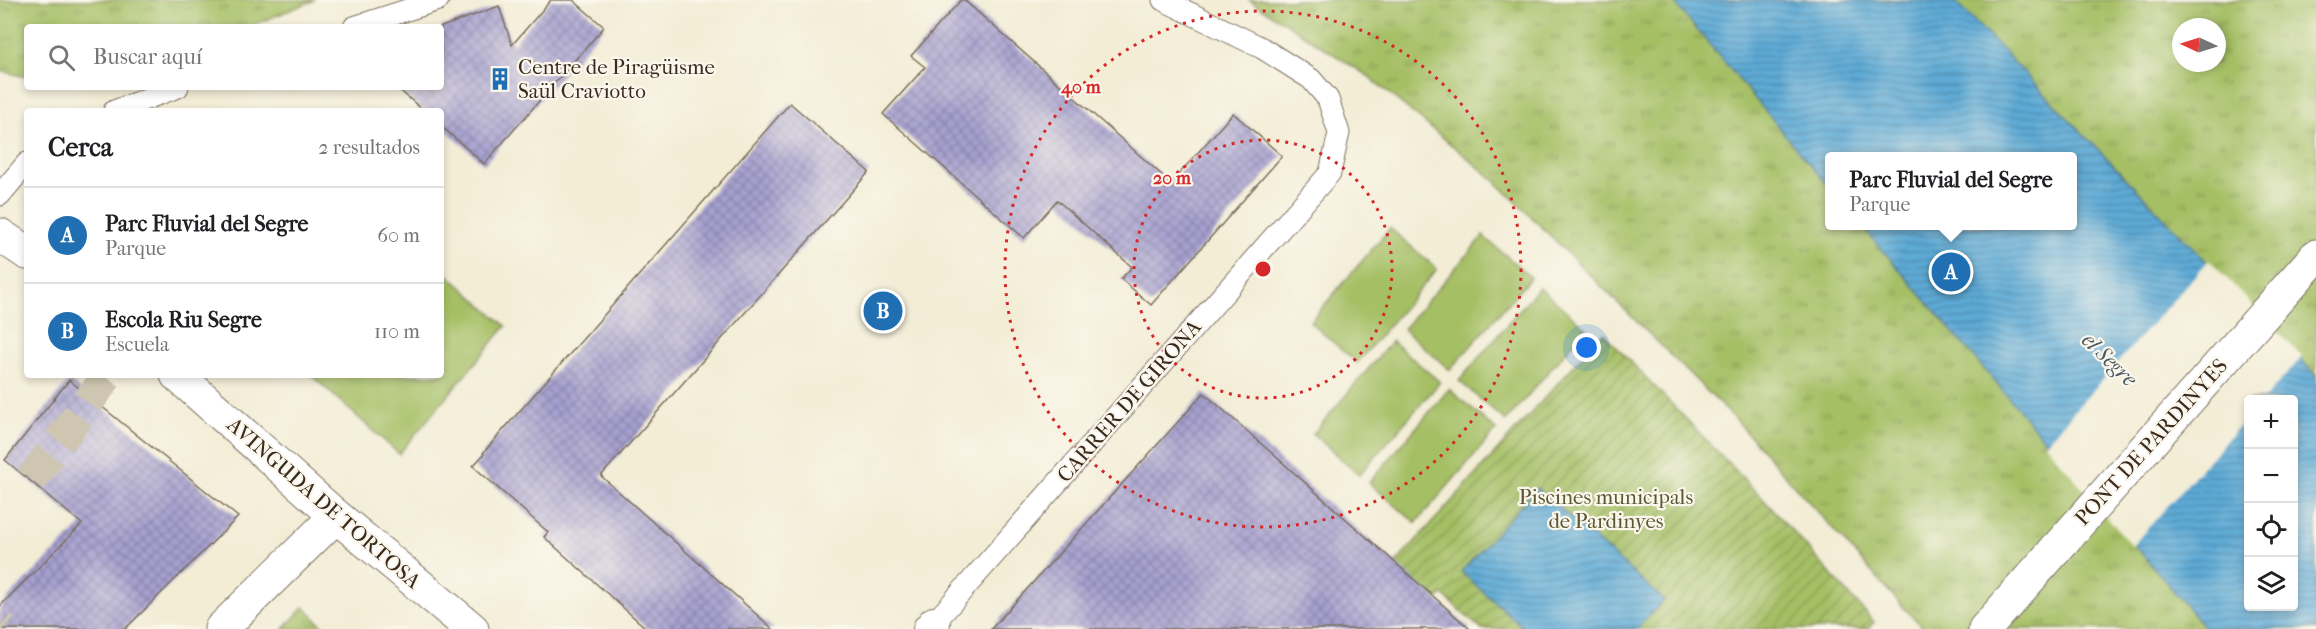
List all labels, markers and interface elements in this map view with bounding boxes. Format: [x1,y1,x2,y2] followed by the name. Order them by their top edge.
[2172,18,2226,72] north arrow
[24,24,444,90] search box
[45,41,78,74] icon: search
[93,44,202,70] text: Buscar aquí
[518,55,715,103] place label: Centre de Piragüisme Saül Craviotto
[487,66,513,92] building icon: Centre de Piragüisme Saül Craviotto
[1060,77,1102,98] text: 40 m
[48,132,113,163] text: Cerca
[318,136,420,159] text: 2 resultados
[1825,152,2077,230] popup
[1849,167,2053,193] text: Parc Fluvial del Segre
[1153,168,1192,189] text: 20 m
[1849,193,1910,216] text: Parque
[105,211,309,237] text: Parc Fluvial del Segre
[61,224,74,247] text: A
[377,224,420,247] text: 60 m
[105,237,166,260] text: Parque
[1932,250,1970,294] pin: A
[1253,259,1273,279] centre of rings
[864,288,902,334] pin: B
[105,307,262,333] text: Escola Riu Segre
[1052,315,1206,487] street label: CARRER DE GIRONA
[61,320,74,343] text: B
[374,320,420,343] text: 110 m
[2076,327,2143,393] water label: el Segre
[105,333,169,356] text: Escuela
[1572,333,1601,362] your location
[2070,354,2232,530] street label: PONT DE PARDINYES
[2244,395,2298,611] map controls
[2244,395,2298,449] button: +
[222,412,426,594] street label: AVINGUDA DE TORTOSA
[2244,449,2298,503] button: −
[1519,485,1693,533] park label: Piscines municipals de Pardinyes
[2244,503,2298,557] button: locate
[2244,557,2298,611] button: layers

